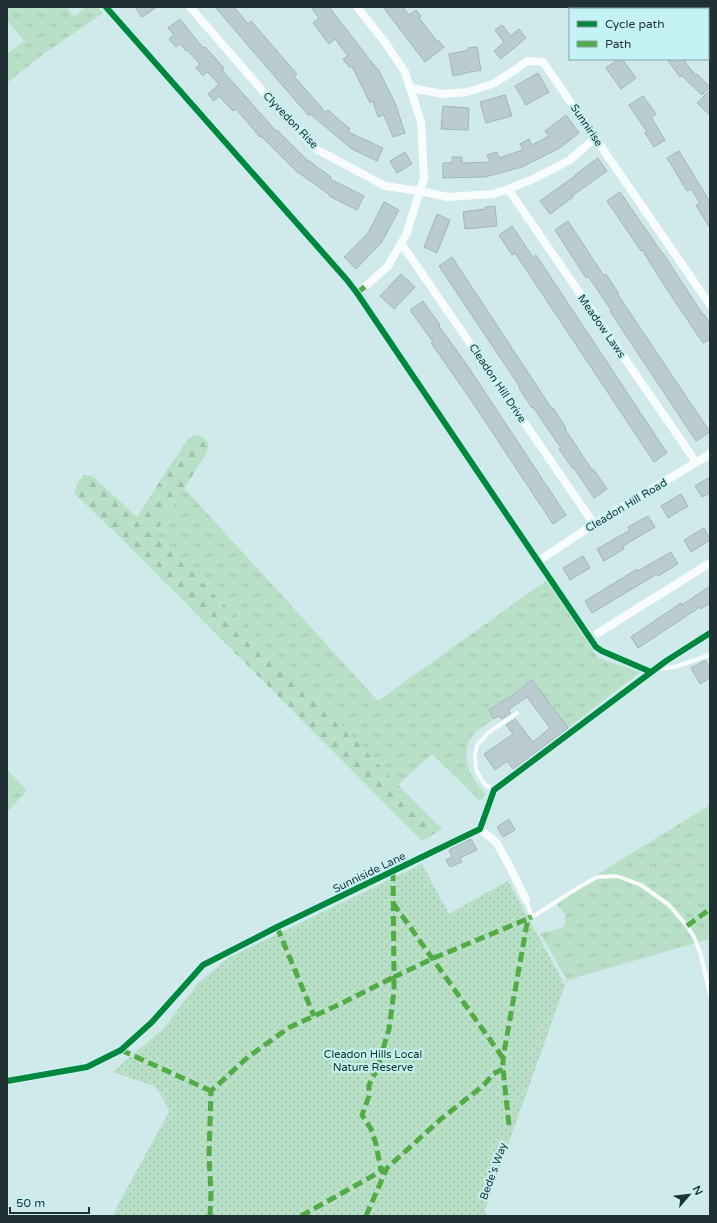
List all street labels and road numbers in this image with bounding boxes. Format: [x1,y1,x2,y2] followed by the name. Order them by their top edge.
[260,89,321,151] street label: Clyvedon Rise
[568,102,605,149] street label: Sunnirise
[575,292,628,360] street label: Meadow Laws
[466,341,529,425] street label: Cleadon Hill Drive
[583,476,669,535] street label: Cleadon Hill Road
[331,849,408,896] street label: Sunniside Lane
[477,1141,510,1202] street label: Bede's Way

